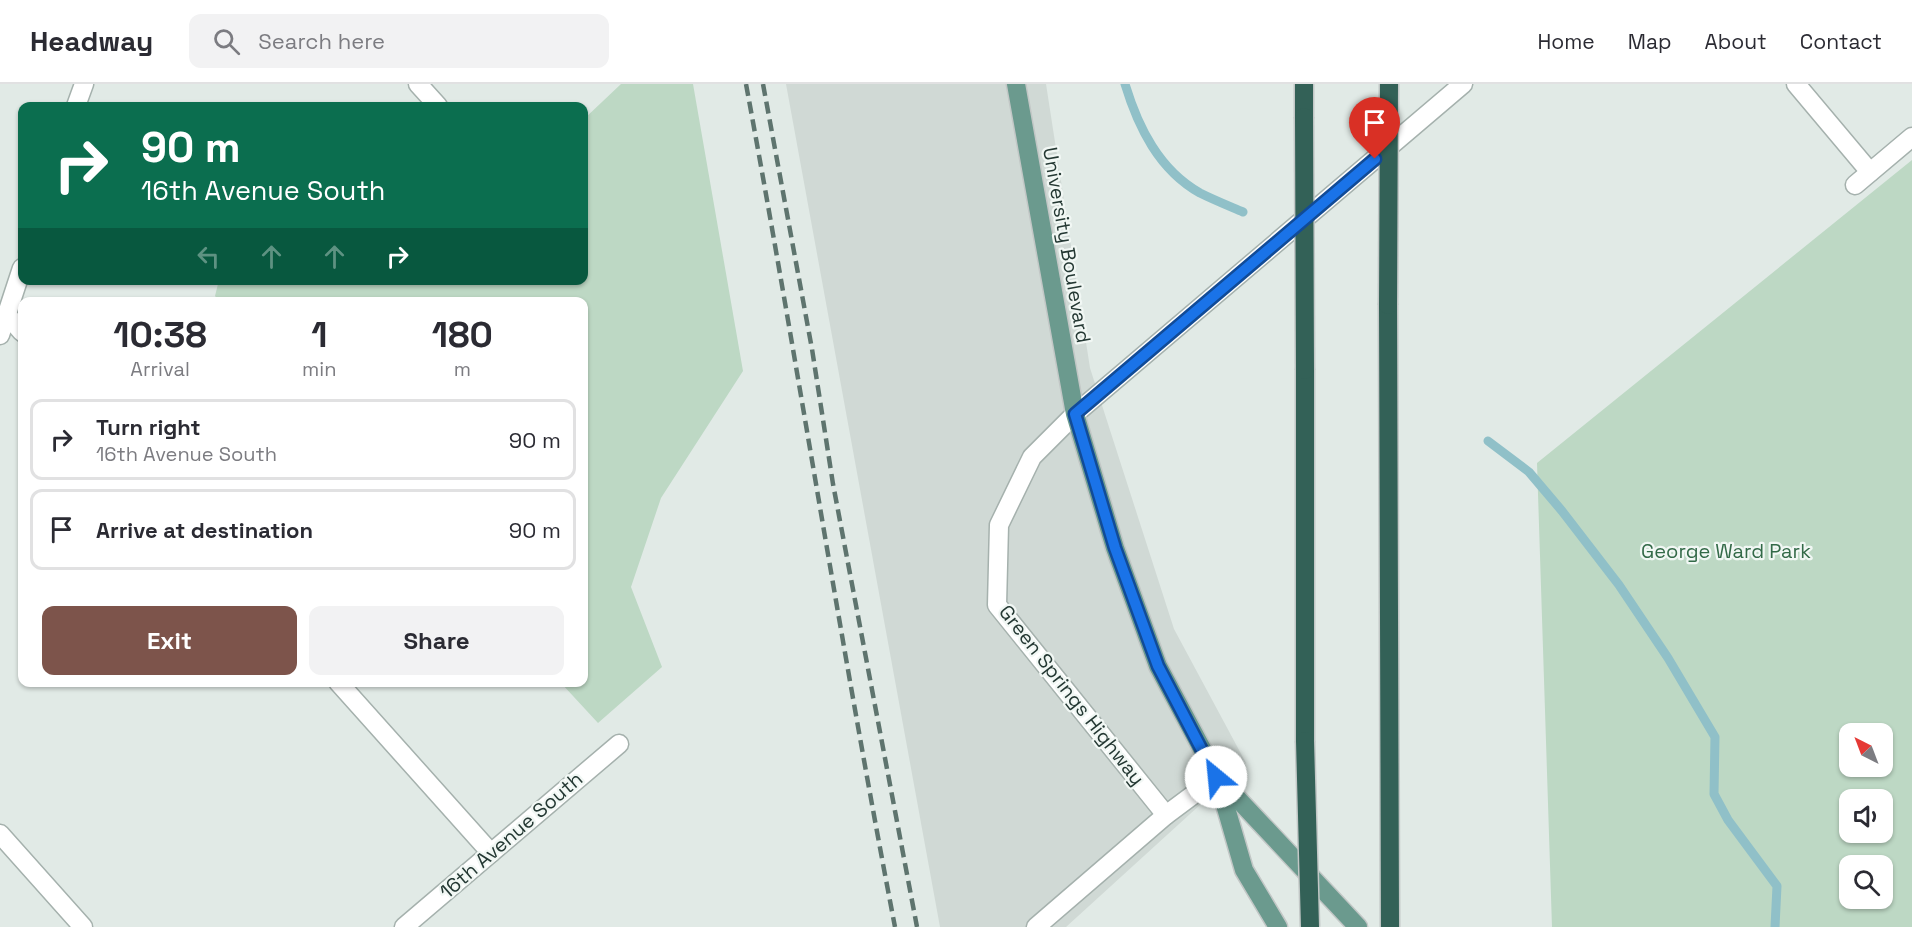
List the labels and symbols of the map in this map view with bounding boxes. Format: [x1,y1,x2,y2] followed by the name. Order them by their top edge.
[1349,97,1400,159] pin
[1037,145,1097,345] street label: University Boulevard
[1641,538,1811,564] park label: George Ward Park
[993,599,1151,791] street label: Green Springs Highway
[1839,723,1893,777] north arrow
[1184,745,1248,809] position arrow
[434,766,588,904] street label: 16th Avenue South

